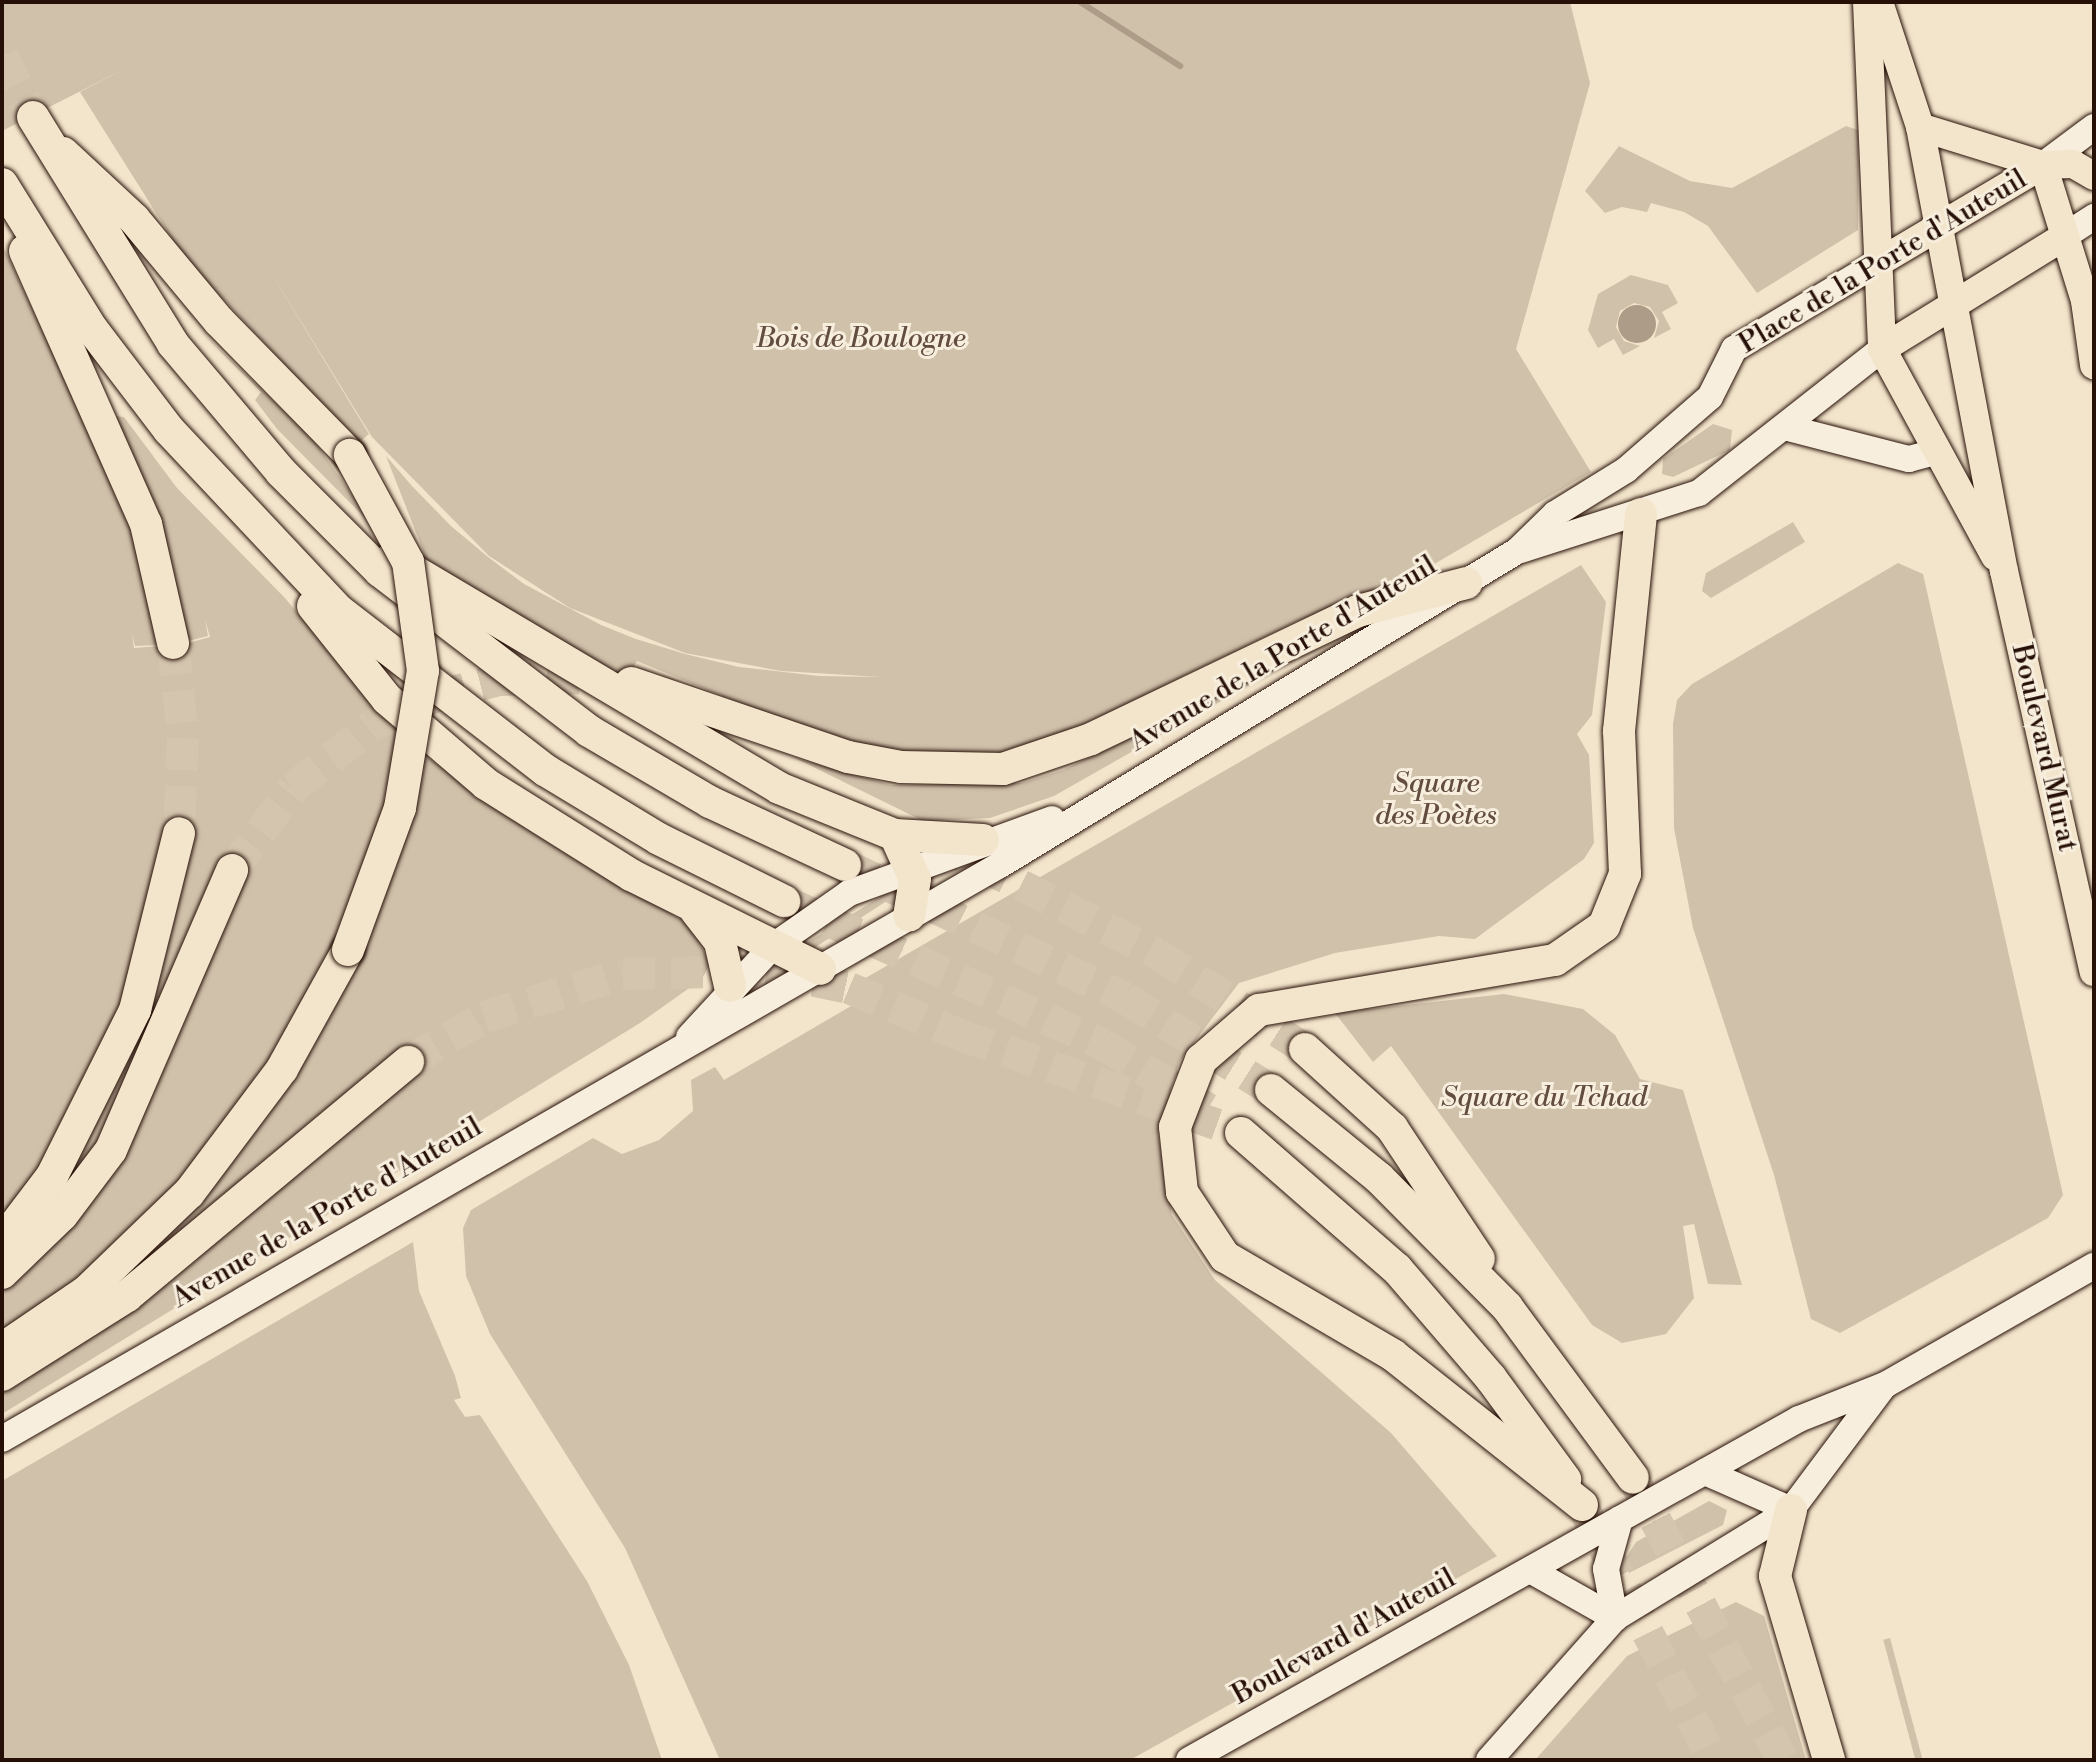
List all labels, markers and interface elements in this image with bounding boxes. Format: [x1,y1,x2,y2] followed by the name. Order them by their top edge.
[1733,163,2033,361] street label: Place de la Porte d'Auteuil
[756,322,966,356] park label: Bois de Boulogne
[1123,549,1443,759] street label: Avenue de la Porte d'Auteuil
[2004,641,2084,855] street label: Boulevard Murat
[1375,767,1497,833] park label: Square des Poètes
[1441,1081,1647,1115] park label: Square du Tchad
[166,1110,488,1316] street label: Avenue de la Porte d'Auteuil
[1227,1562,1461,1712] street label: Boulevard d'Auteuil

